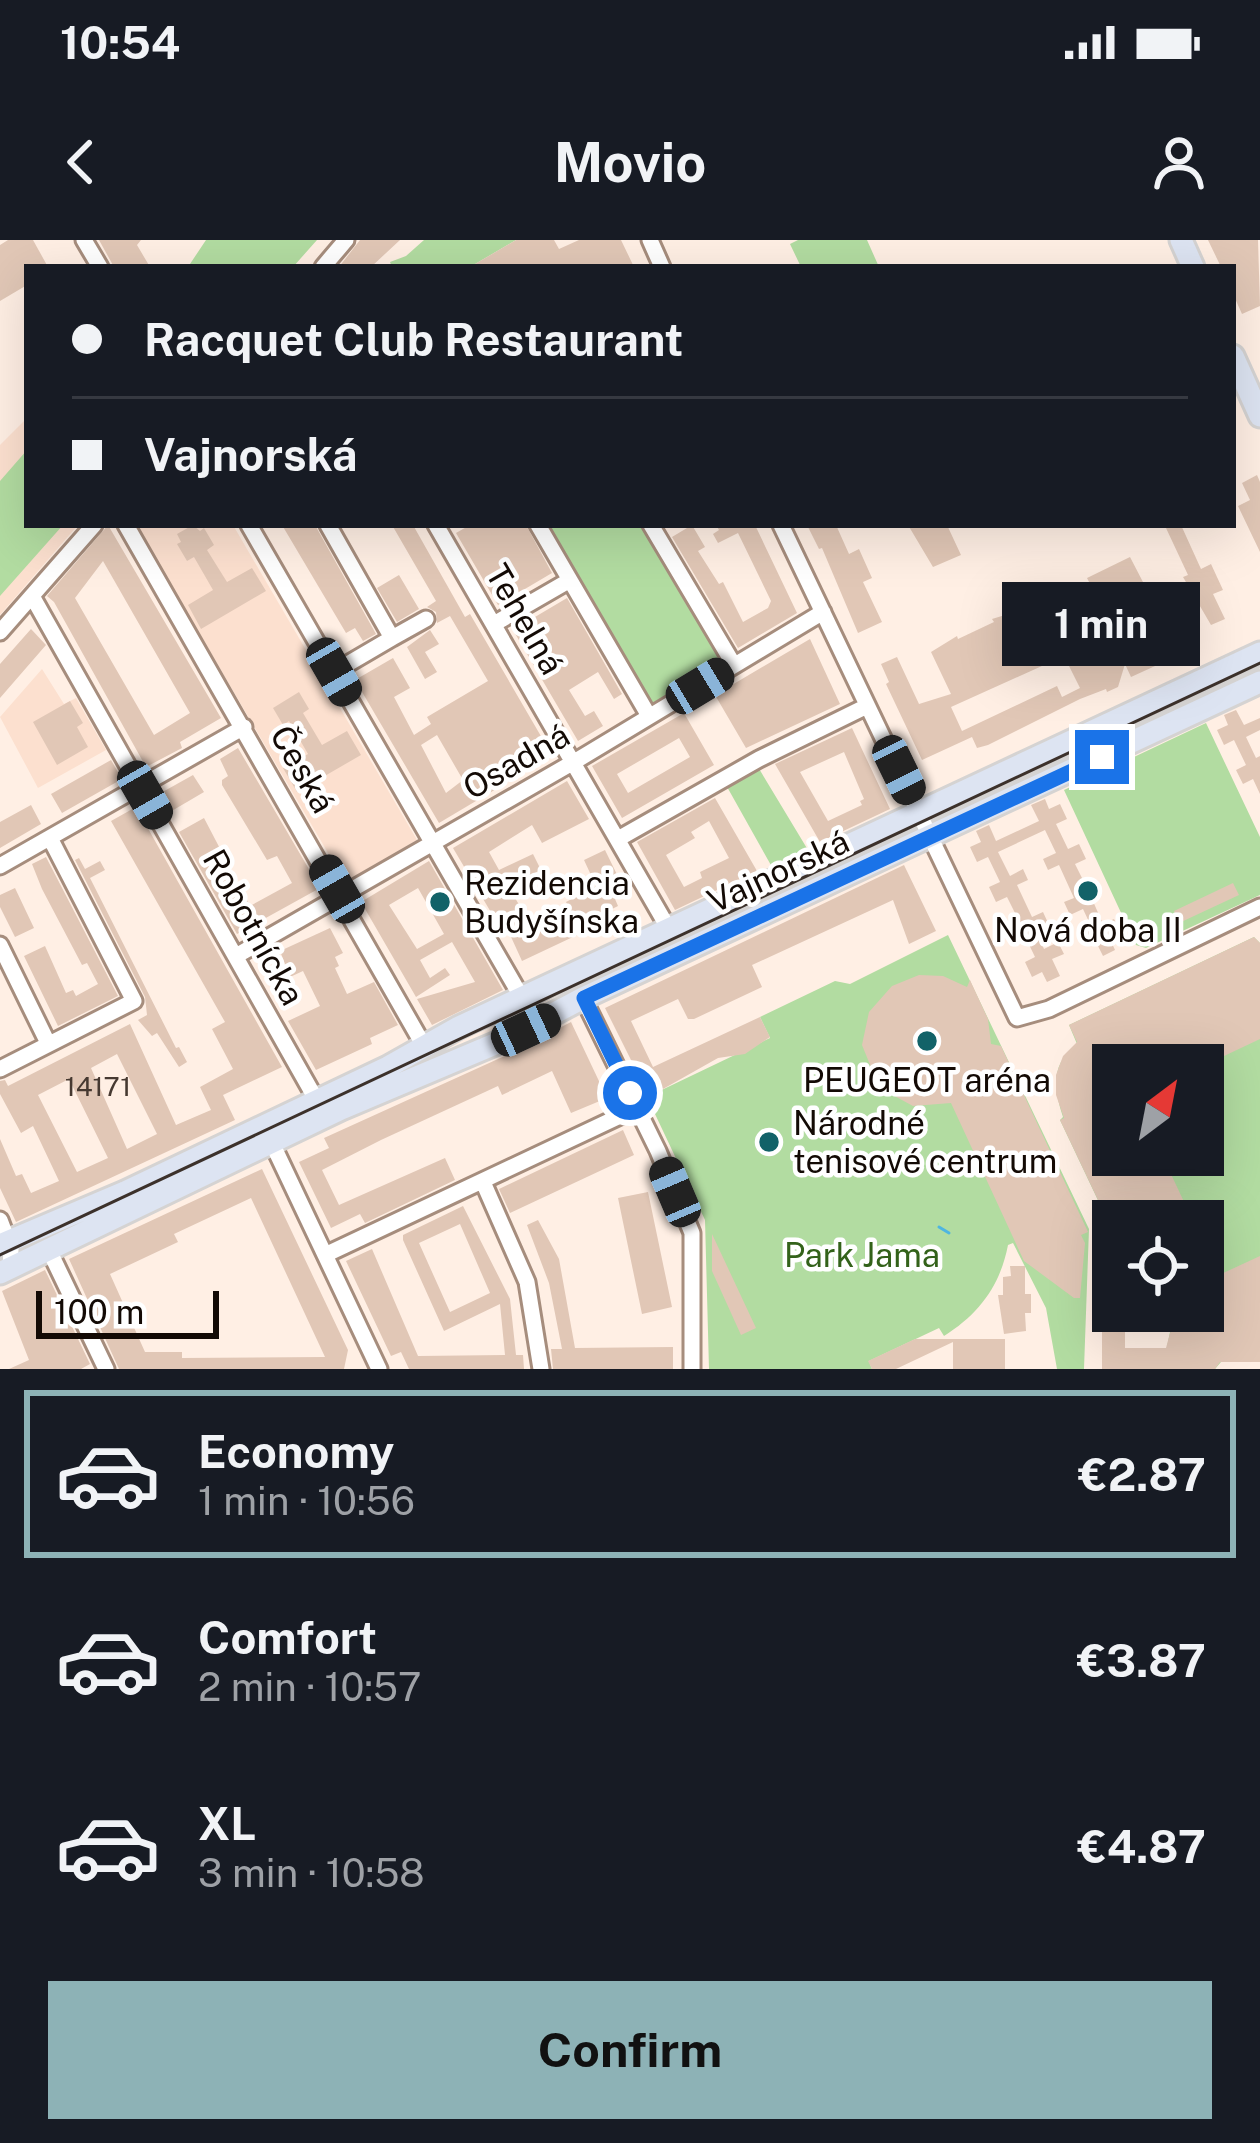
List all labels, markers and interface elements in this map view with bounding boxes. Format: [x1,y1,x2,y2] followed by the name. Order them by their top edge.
[60,16,180,69] text: 10:54
[48,129,114,195] icon: back
[1146,129,1212,195] icon: person
[554,131,706,194] text: Movio
[144,313,683,366] text: Racquet Club Restaurant
[144,428,358,481] text: Vajnorská
[478,557,572,681] street label: Tehelná
[1003,583,1201,667] callout: 1 min
[1054,601,1148,647] text: 1 min
[300,632,368,712] car
[660,652,740,720] car
[456,715,576,807] street label: Osadná
[263,719,343,819] street label: Česká
[867,730,931,810] car
[1075,730,1129,784] route end
[111,755,179,835] car
[701,822,855,920] street label: Vajnorská
[196,843,312,1011] street label: Robotnícka
[303,849,371,929] car
[464,864,639,940] place label: Rezidencia Budyšínska
[1075,878,1101,904] marker: Nová doba II
[427,889,453,915] marker: Rezidencia Budyšínska
[994,911,1182,949] place label: Nová doba II
[486,998,566,1062] car
[914,1028,940,1054] marker: PEUGEOT aréna
[1092,1044,1224,1176] north arrow
[1092,1044,1224,1332] map controls
[803,1061,1051,1099] place label: PEUGEOT aréna
[603,1066,657,1120] route start
[65,1070,131,1102] house number: 14171
[793,1104,1057,1180] place label: Národné tenisové centrum
[756,1129,782,1155] marker: Národné tenisové centrum
[644,1152,706,1232] car
[1092,1200,1224,1332] button: locate
[784,1236,940,1274] park label: Park Jama
[36,1285,219,1338] scale bar
[54,1293,144,1331] text: 100 m
[54,1420,162,1528] icon: car
[198,1425,394,1478] text: Economy
[1078,1448,1206,1501] text: €2.87
[198,1478,415,1524] text: 1 min · 10:56
[54,1606,162,1714] icon: car
[198,1611,377,1664] text: Comfort
[1077,1634,1206,1687] text: €3.87
[198,1664,421,1710] text: 2 min · 10:57
[54,1792,162,1900] icon: car
[198,1797,256,1850] text: XL
[1077,1820,1206,1873] text: €4.87
[198,1850,425,1896] text: 3 min · 10:58
[48,1981,1212,2119] button: Confirm

